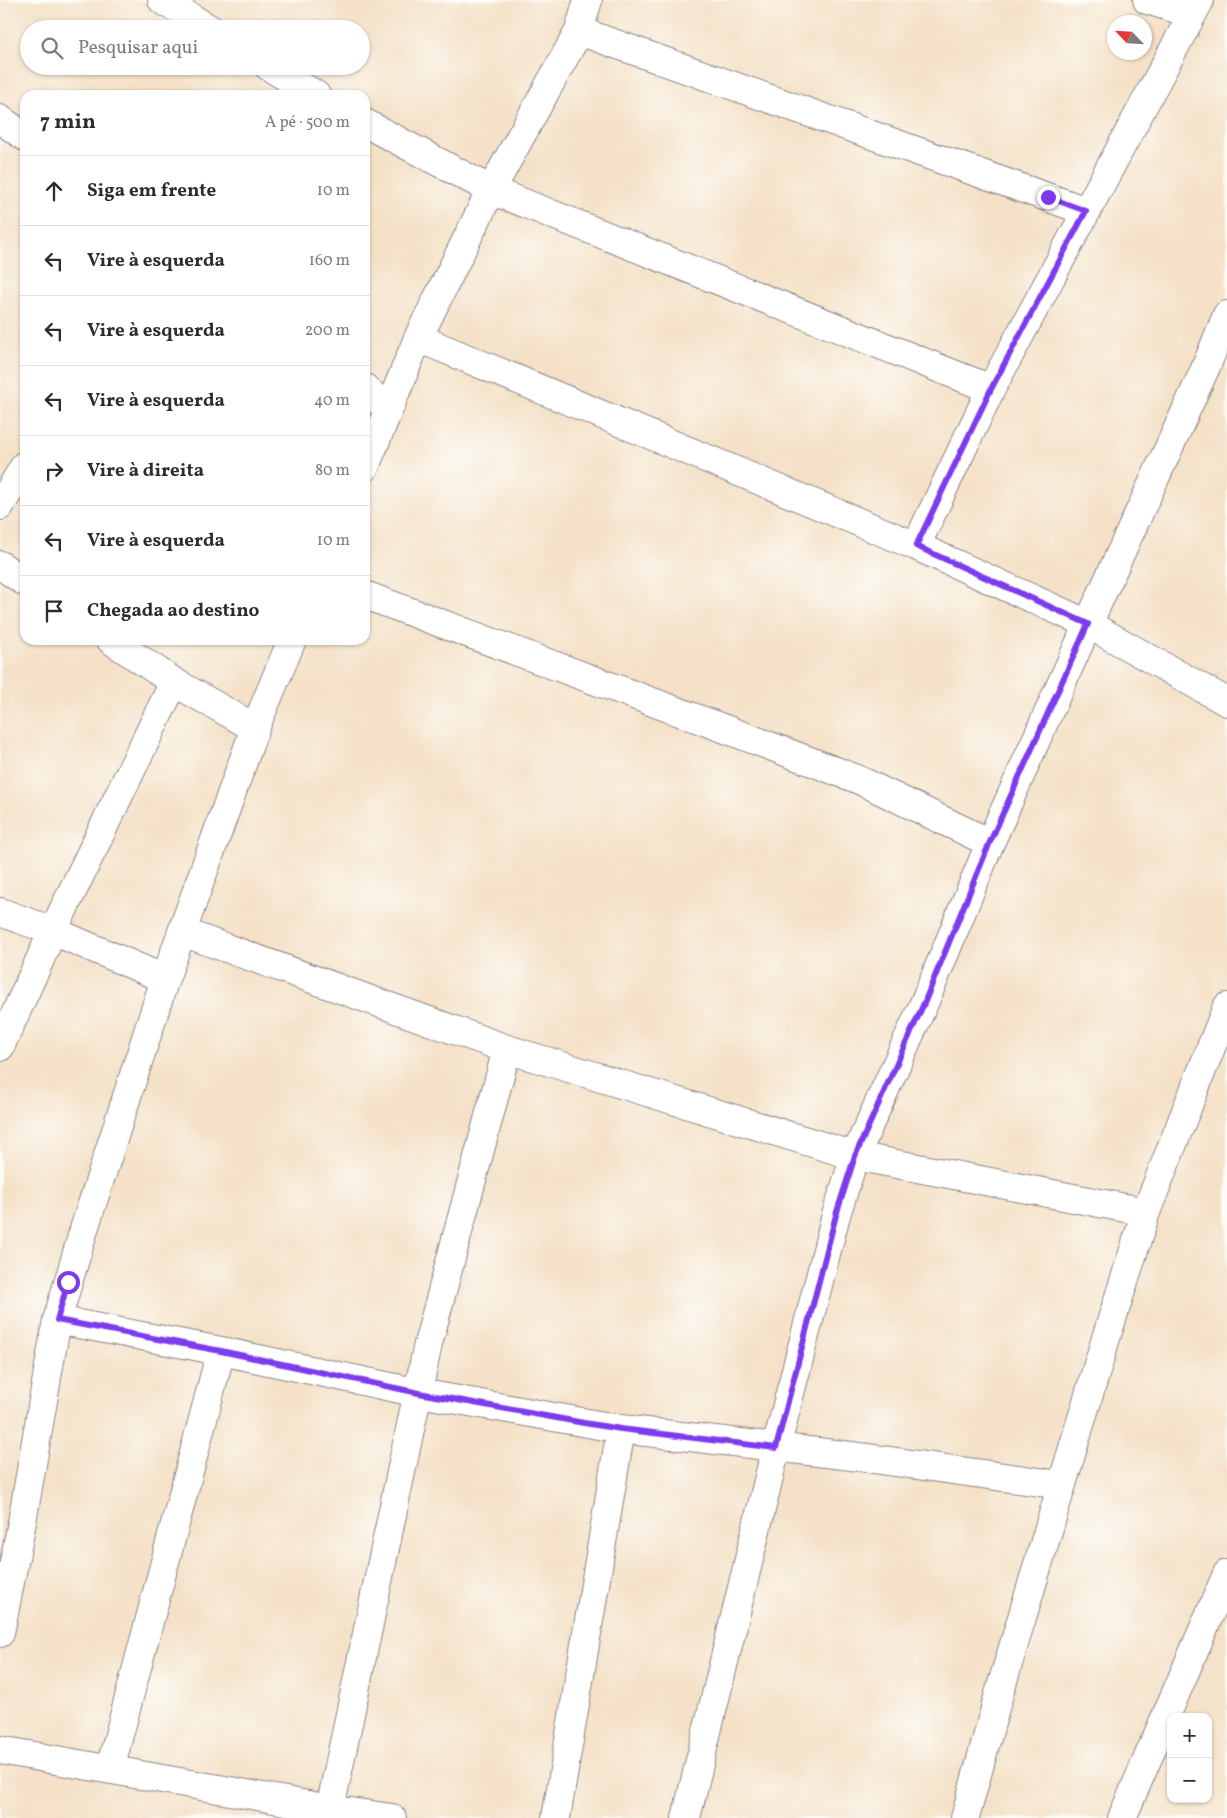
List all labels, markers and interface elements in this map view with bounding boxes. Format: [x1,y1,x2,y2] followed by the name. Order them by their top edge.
[1107,15,1152,60] north arrow
[20,20,370,75] search box
[38,34,66,62] icon: search
[78,35,198,61] text: Pesquisar aqui
[40,108,96,137] text: 7 min
[265,112,350,134] text: A pé · 500 m
[40,177,68,205] icon: ahead
[87,178,216,204] text: Siga em frente
[317,180,350,202] text: 10 m
[1037,186,1060,209] route end
[40,247,68,275] icon: left
[87,248,225,274] text: Vire à esquerda
[309,250,350,272] text: 160 m
[40,317,68,345] icon: left
[87,318,225,344] text: Vire à esquerda
[305,320,350,342] text: 200 m
[40,387,68,415] icon: left
[87,388,225,414] text: Vire à esquerda
[314,390,350,412] text: 40 m
[40,457,68,485] icon: right
[87,458,204,484] text: Vire à direita
[315,460,350,482] text: 80 m
[40,527,68,555] icon: left
[87,528,225,554] text: Vire à esquerda
[317,530,350,552] text: 10 m
[40,597,68,625] icon: arrive
[87,598,259,624] text: Chegada ao destino
[57,1271,80,1294] route start
[1167,1713,1212,1803] map controls
[1167,1713,1212,1758] button: +
[1167,1758,1212,1803] button: −

